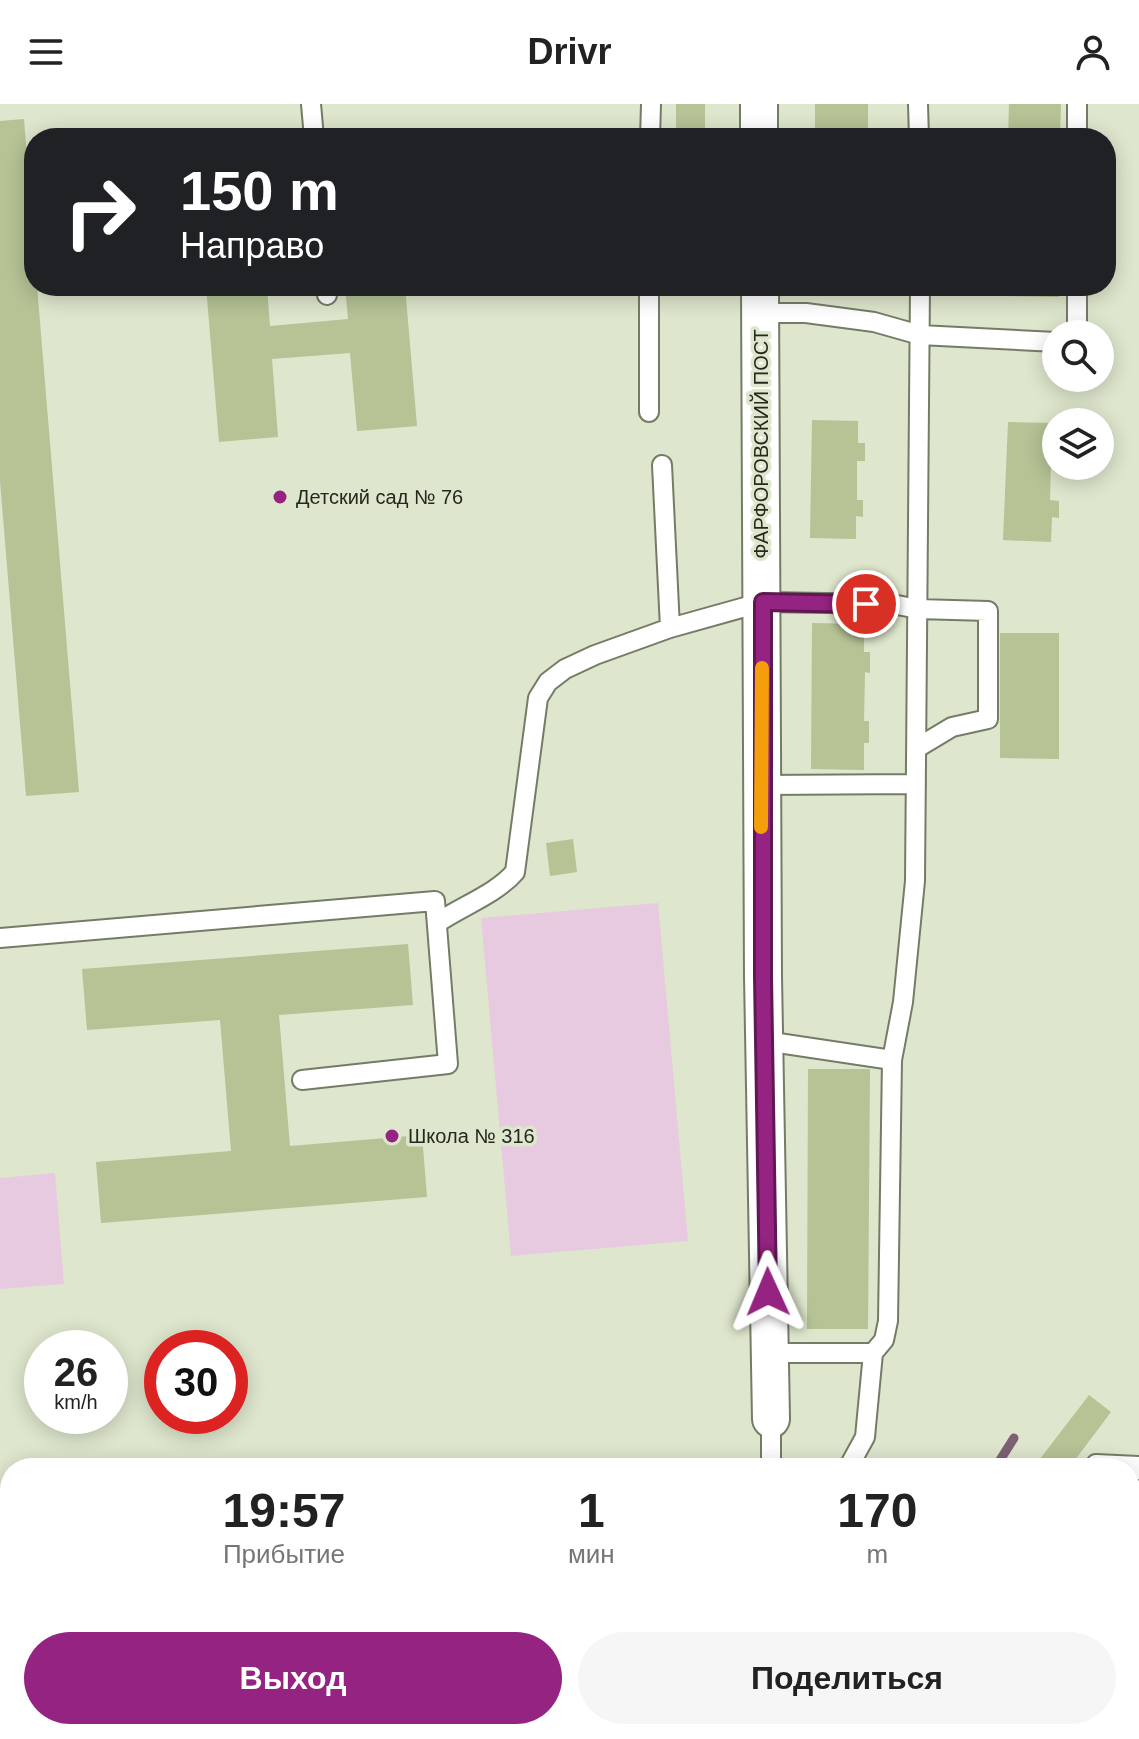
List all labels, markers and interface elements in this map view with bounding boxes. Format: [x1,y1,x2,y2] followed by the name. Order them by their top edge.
[24,30,68,74] icon: menu
[1071,30,1115,74] icon: person
[527,31,612,72] text: Drivr
[180,159,339,222] text: 150 m
[48,160,152,264] icon: right
[180,225,324,266] text: Направо
[1042,320,1114,480] map controls
[1042,320,1114,392] button: search
[749,329,772,559] street label: ФАРФОРОВСКИЙ ПОСТ
[1042,408,1114,480] button: layers
[296,486,463,508] place label: Детский сад № 76
[271,488,289,506] marker: Детский сад № 76
[832,570,900,638] pin
[844,582,888,626] icon: arrive
[408,1125,535,1147] place label: Школа № 316
[383,1127,401,1145] marker: Школа № 316
[726,1250,810,1334] position arrow
[144,1330,248,1434] speed limit sign: 30
[54,1350,98,1394] text: 26
[54,1391,98,1413] text: km/h
[223,1484,345,1537] text: 19:57
[578,1484,605,1537] text: 1
[837,1484,917,1537] text: 170
[223,1539,345,1569] text: Прибытие
[568,1539,615,1569] text: мин
[867,1539,888,1569] text: m
[24,1632,562,1724] button: Выход
[578,1632,1116,1724] button: Поделиться

